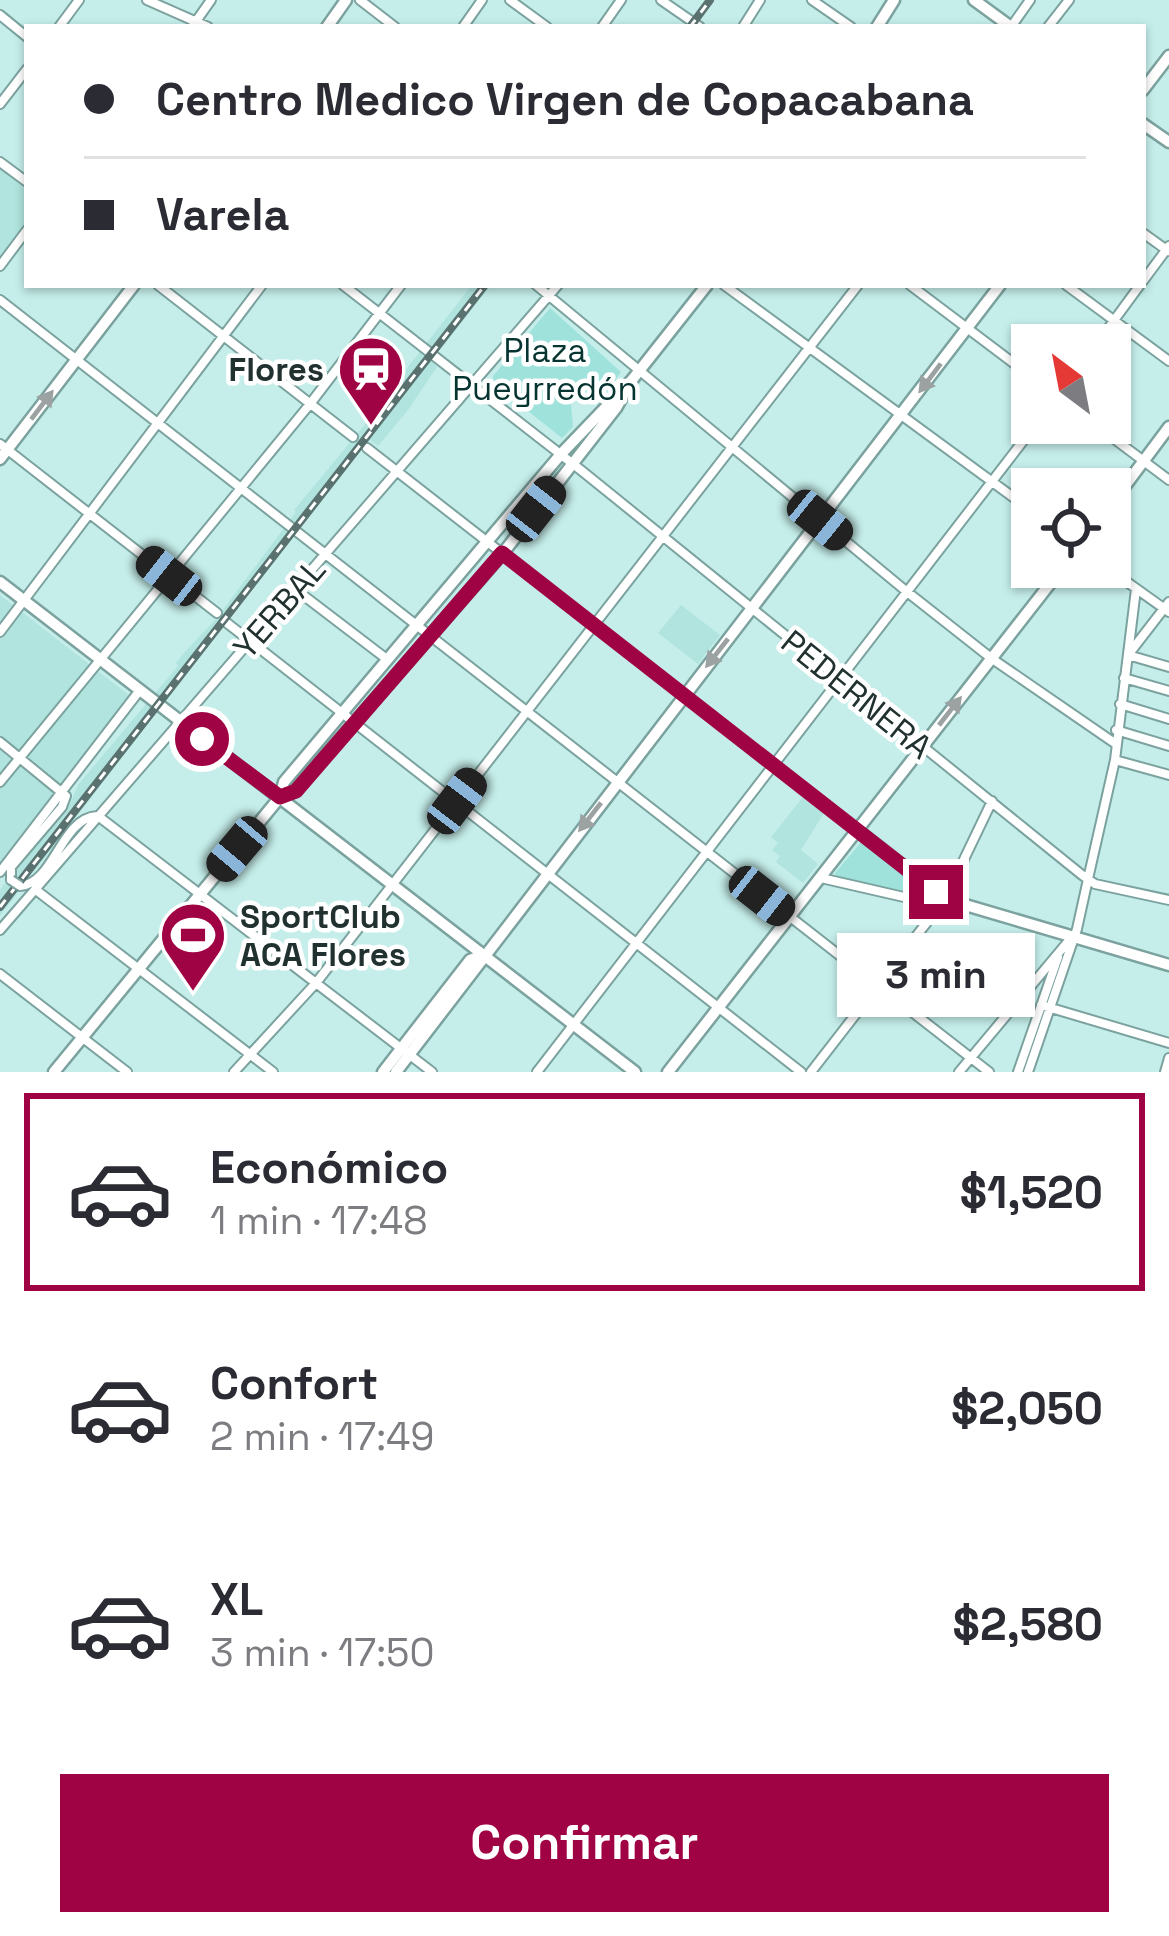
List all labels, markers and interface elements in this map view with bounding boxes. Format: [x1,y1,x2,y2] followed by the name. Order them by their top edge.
[156,71,974,128] text: Centro Medico Virgen de Copacabana
[156,186,289,243] text: Varela
[1011,324,1131,444] north arrow
[1011,324,1131,588] map controls
[452,330,638,410] park label: Plaza Pueyrredón
[336,334,406,428] station icon: Flores
[229,349,324,391] place label: Flores
[918,363,942,394] one-way arrow
[29,389,53,420] one-way arrow
[1011,468,1131,588] button: locate
[500,470,572,548] car
[781,483,859,557] car
[130,540,208,612] car
[225,550,335,668] street label: YERBAL
[773,621,940,768] street label: PEDERNERA
[705,637,730,668] one-way arrow
[937,696,962,727] one-way arrow
[175,712,229,766] route start
[421,761,493,841] car
[578,802,603,833] one-way arrow
[200,810,274,888] car
[723,860,801,932] car
[909,865,963,919] route end
[240,896,406,976] place label: SportClub ACA Flores
[158,900,228,994] sports icon: SportClub ACA Flores
[837,934,1035,1018] callout: 3 min
[885,950,987,999] text: 3 min
[66,1138,174,1246] icon: car
[210,1139,448,1196] text: Económico
[960,1164,1103,1221] text: $1,520
[210,1196,428,1245] text: 1 min · 17:48
[66,1354,174,1462] icon: car
[210,1355,378,1412] text: Confort
[951,1380,1103,1437] text: $2,050
[210,1412,434,1461] text: 2 min · 17:49
[66,1570,174,1678] icon: car
[210,1571,263,1628] text: XL
[953,1596,1103,1653] text: $2,580
[210,1628,434,1677] text: 3 min · 17:50
[60,1774,1109,1912] button: Confirmar

